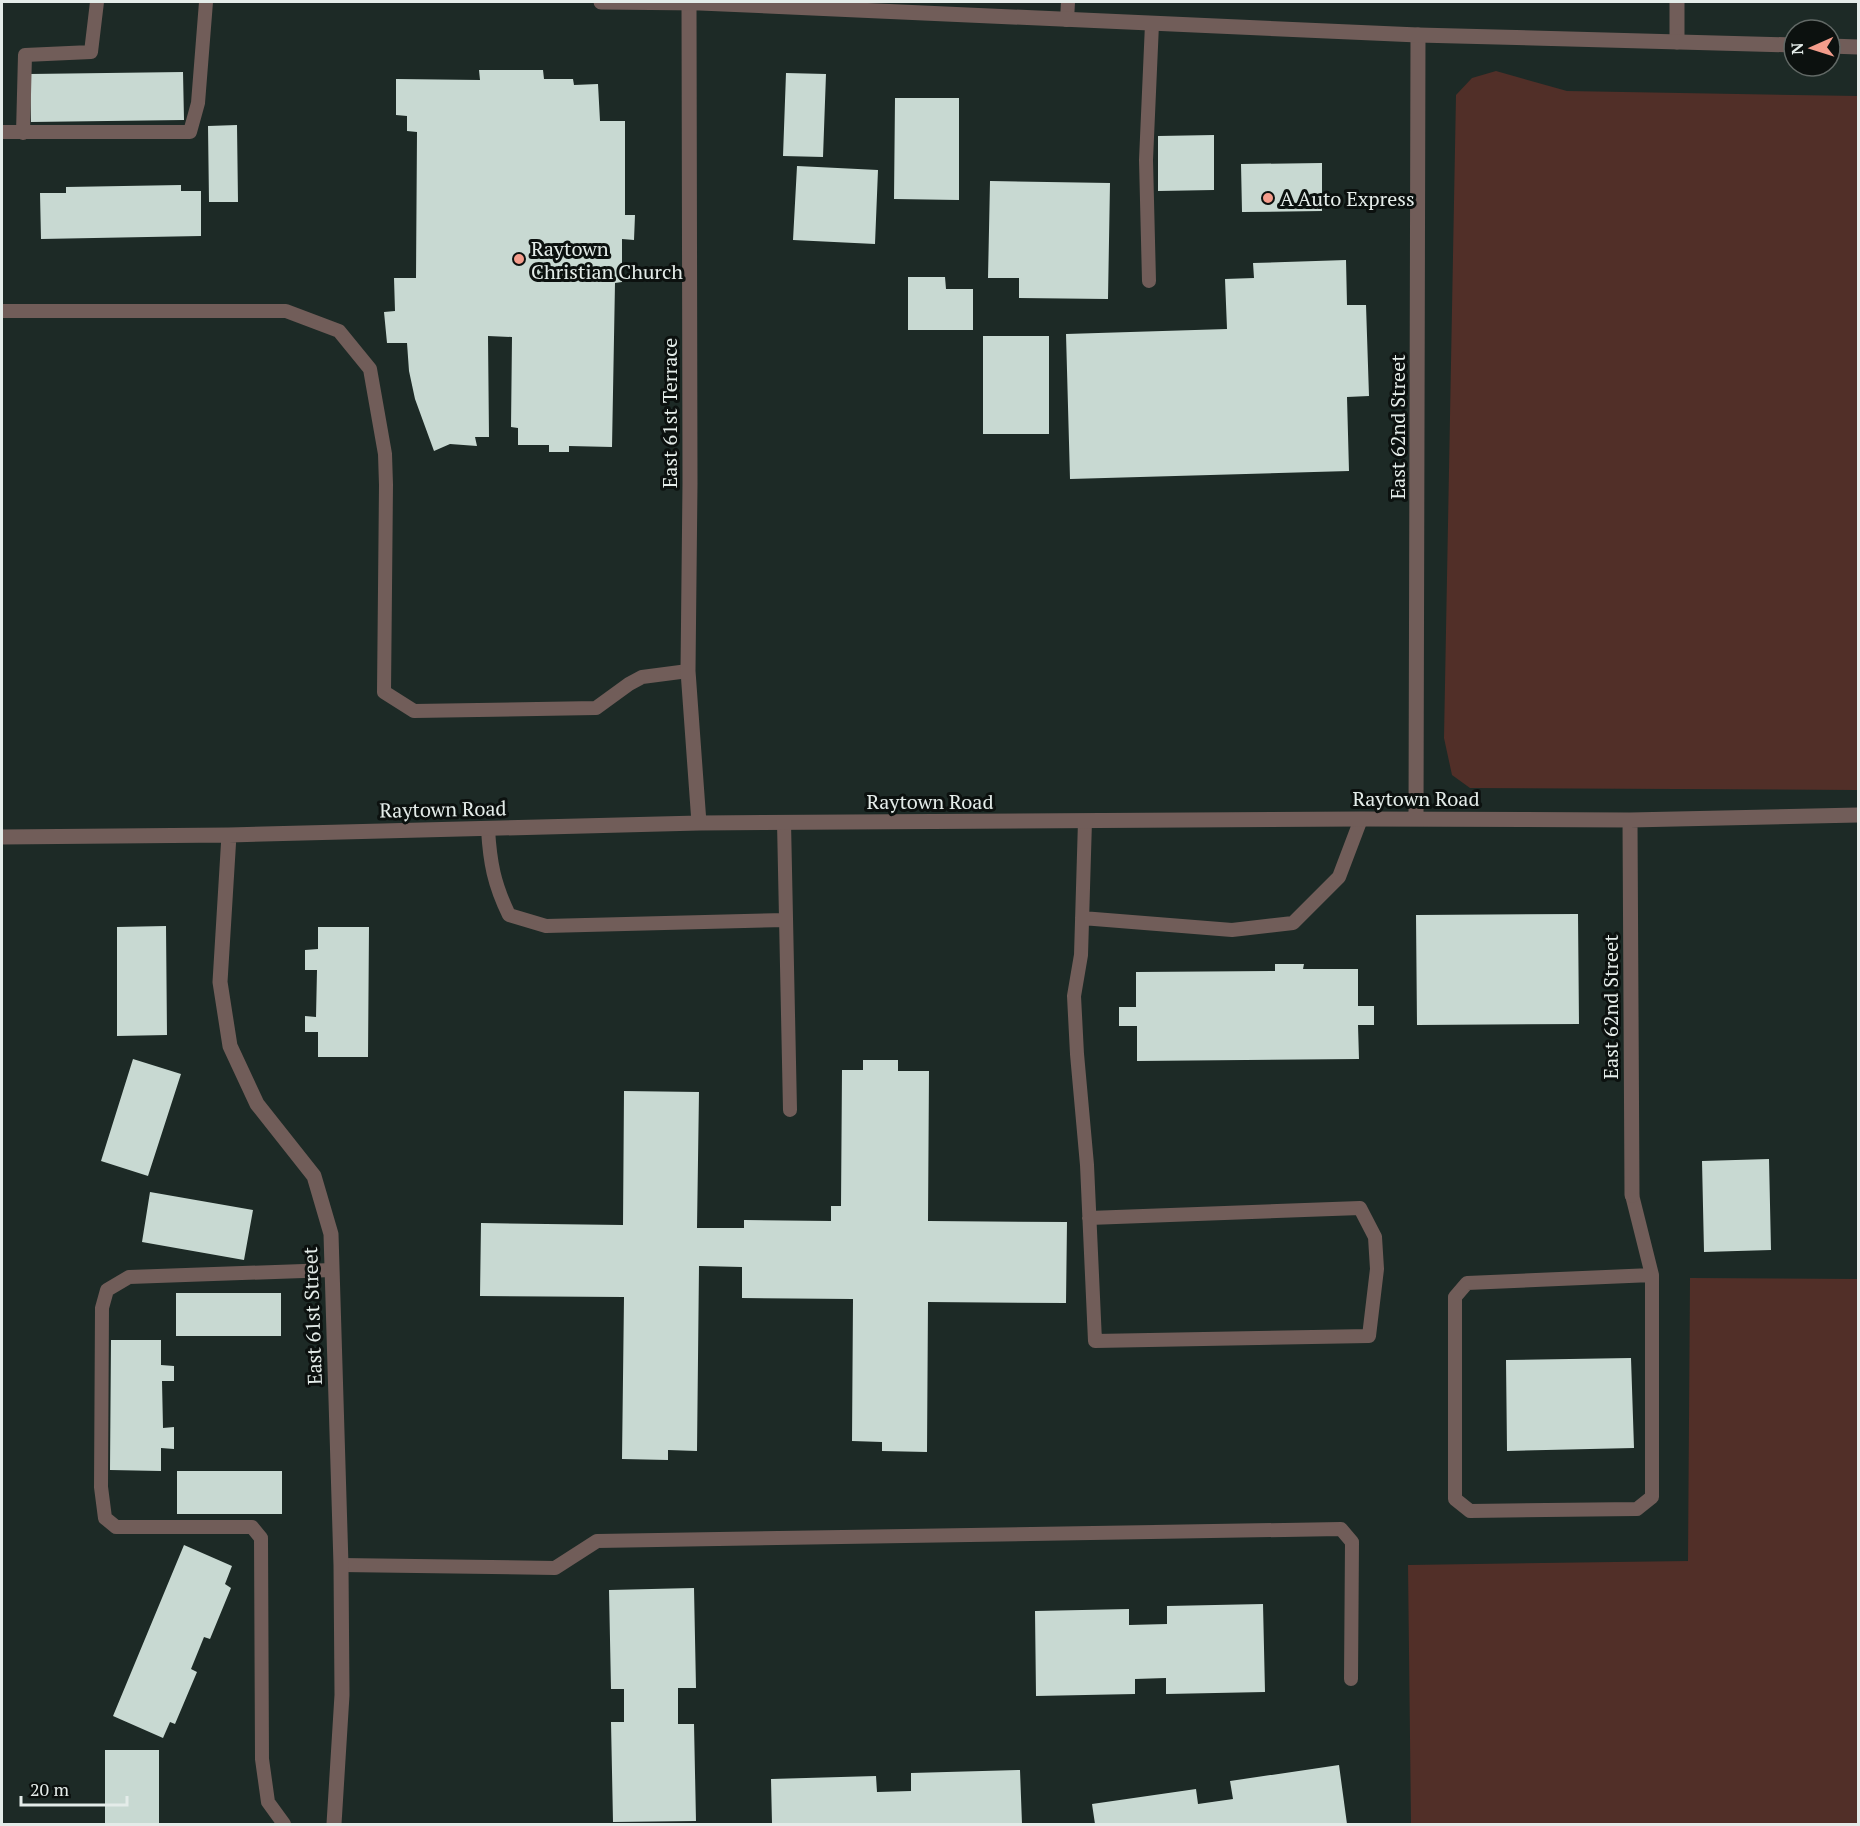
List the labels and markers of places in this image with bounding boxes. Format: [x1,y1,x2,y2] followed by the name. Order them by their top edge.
[1280,185,1415,212] place label: A Auto Express
[1261,191,1275,205] marker: A Auto Express
[531,235,683,285] place label: Raytown Christian Church
[512,252,526,266] marker: Raytown Christian Church

